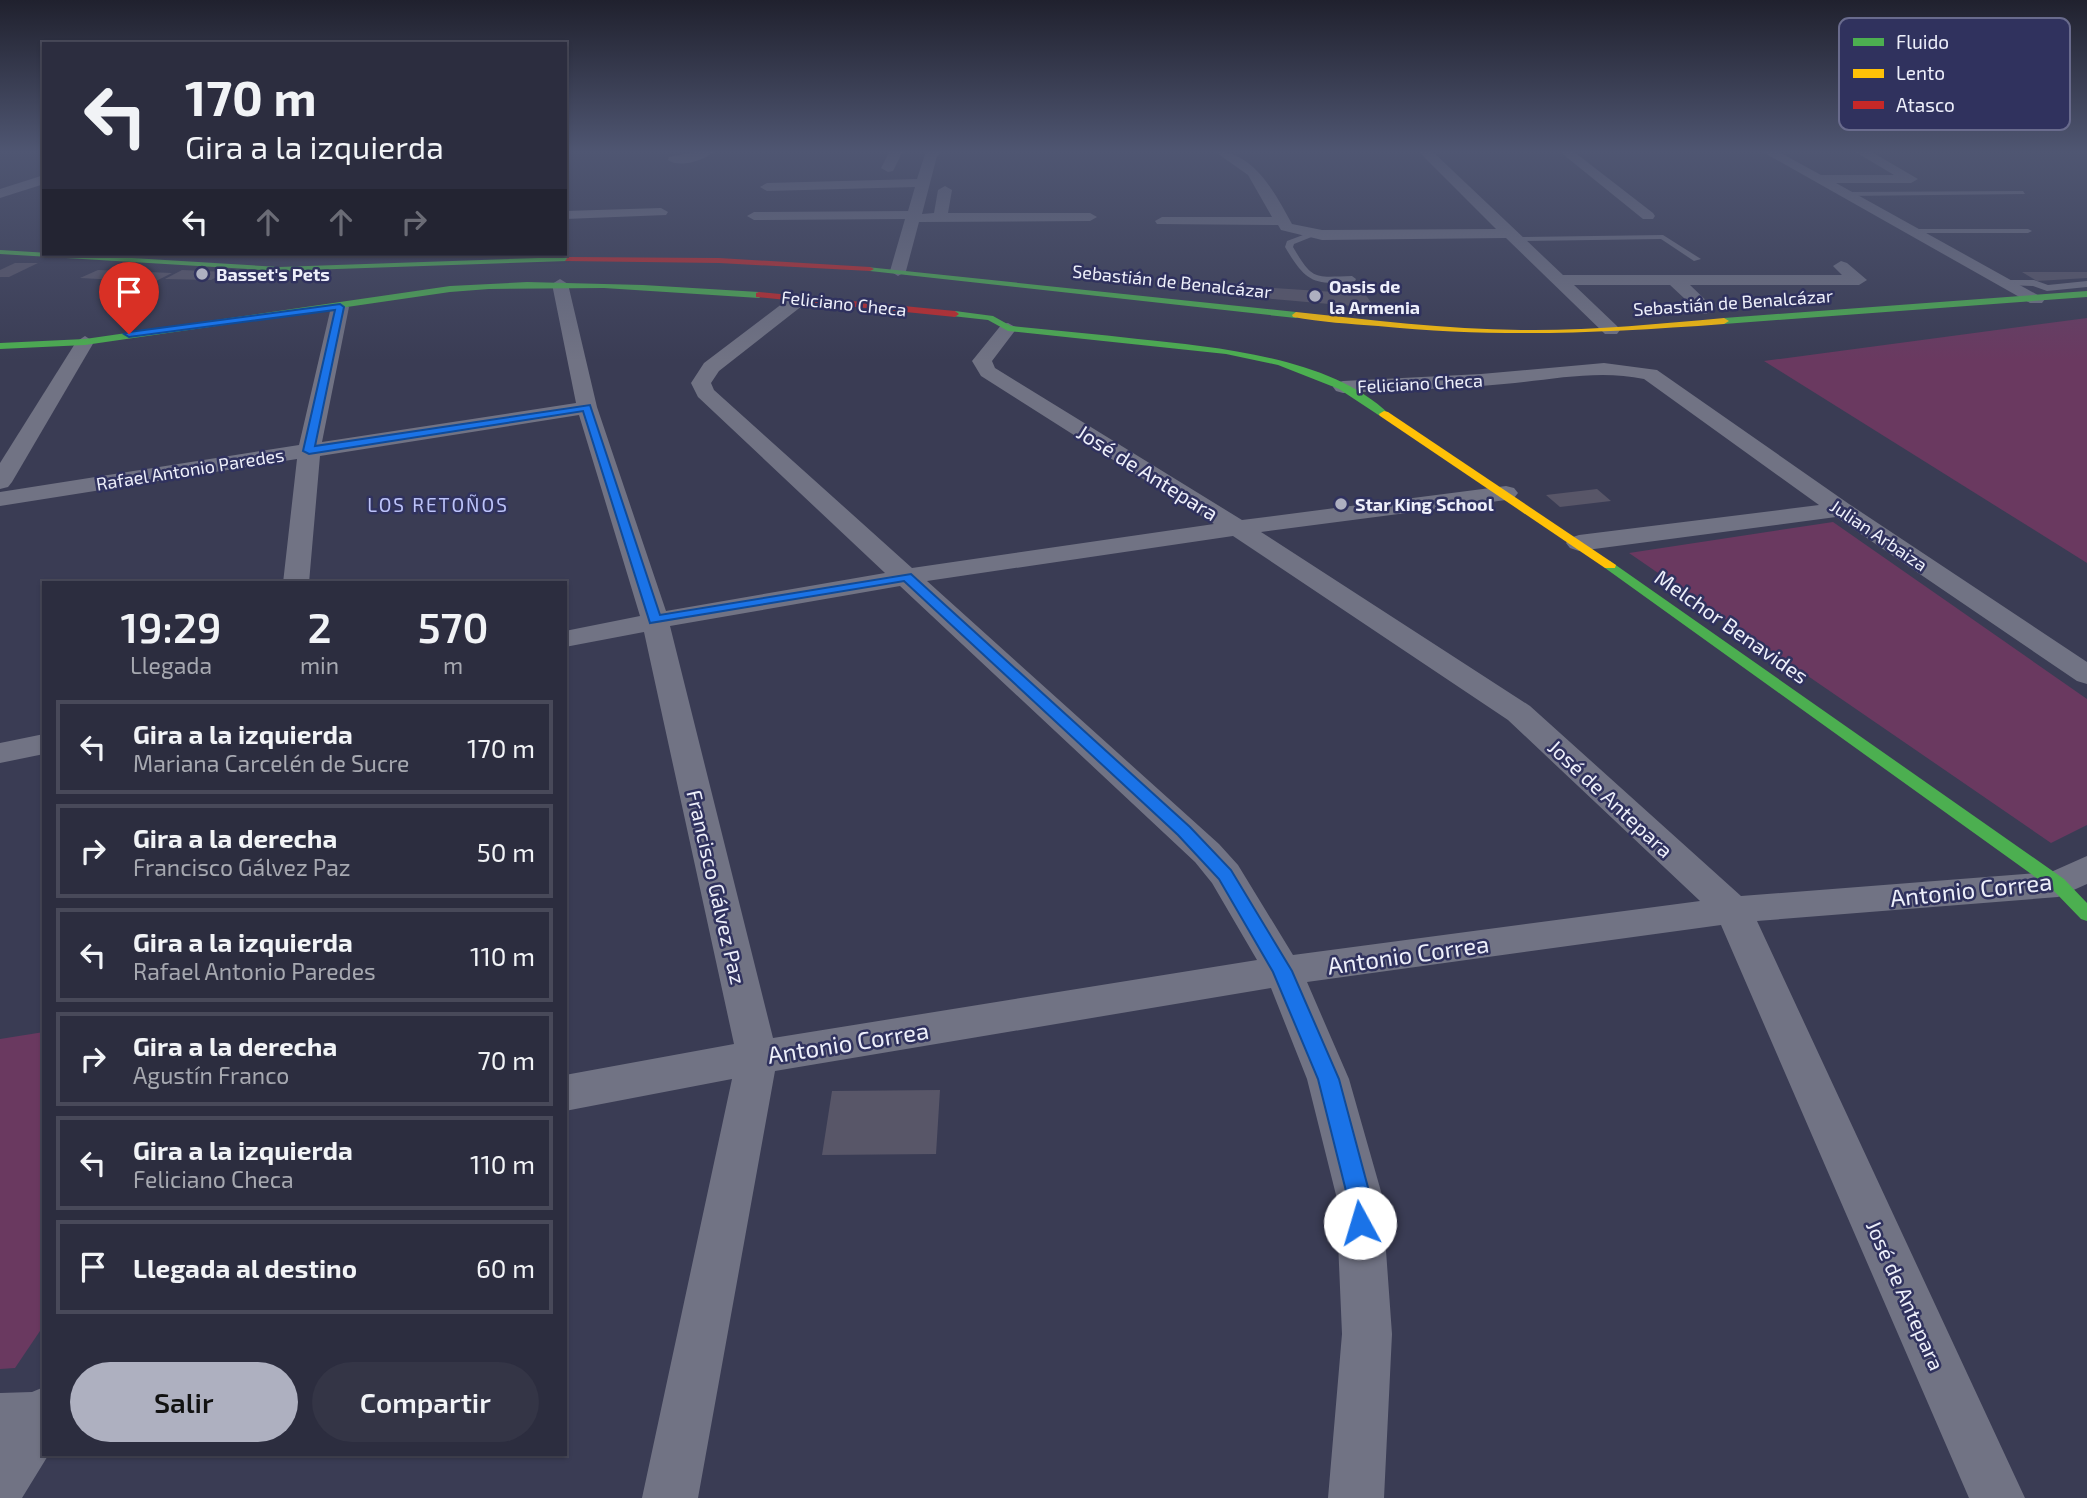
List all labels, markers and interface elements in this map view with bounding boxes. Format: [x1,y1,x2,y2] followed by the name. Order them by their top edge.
[1839,18,2070,130] legend
[1896,30,1949,53] text: Fluido
[1896,61,1945,84] text: Lento
[185,67,317,126] text: 170 m
[70,70,161,161] icon: left
[1896,93,1955,116] text: Atasco
[185,127,444,165] text: Gira a la izquierda
[176,203,214,241] icon: left
[249,203,287,241] icon: ahead
[322,203,360,241] icon: ahead
[395,203,433,241] icon: right
[1071,260,1273,302] street label: Sebastián de Benalcázar
[99,262,159,334] pin
[216,263,330,285] place label: Basset's Pets
[194,266,210,282] marker: Basset's Pets
[110,273,148,311] icon: arrive
[1329,275,1420,318] place label: Oasis de la Armenia
[1632,284,1834,320] street label: Sebastián de Benalcázar
[780,285,908,321] street label: Feliciano Checa
[1307,288,1323,304] marker: Oasis de la Armenia
[1357,369,1483,397] street label: Feliciano Checa
[1073,419,1223,525] street label: José de Antepara
[94,443,286,495] street label: Rafael Antonio Paredes
[367,493,509,516] district label: LOS RETOÑOS
[1355,493,1494,515] place label: Star King School
[1826,495,1932,575] street label: Julian Arbaiza
[1333,496,1349,512] marker: Star King School
[1651,564,1813,688] street label: Melchor Benavides
[121,601,221,651] text: 19:29
[308,601,332,651] text: 2
[418,601,488,651] text: 570
[130,651,212,679] text: Llegada
[300,651,339,679] text: min
[443,651,463,679] text: m
[133,718,353,749] text: Gira a la izquierda
[74,728,112,766] icon: left
[467,732,535,763] text: 170 m
[1543,734,1679,862] street label: José de Antepara
[133,749,409,777] text: Mariana Carcelén de Sucre
[682,787,752,987] street label: Francisco Gálvez Paz
[133,822,337,853] text: Gira a la derecha
[74,832,112,870] icon: right
[477,836,535,867] text: 50 m
[133,853,351,881] text: Francisco Gálvez Paz
[1889,866,2053,912] street label: Antonio Correa
[133,926,353,957] text: Gira a la izquierda
[1325,928,1491,980] street label: Antonio Correa
[74,936,112,974] icon: left
[470,940,535,971] text: 110 m
[133,957,376,985] text: Rafael Antonio Paredes
[765,1015,931,1069] street label: Antonio Correa
[133,1030,337,1061] text: Gira a la derecha
[74,1040,112,1078] icon: right
[477,1044,535,1075] text: 70 m
[133,1061,289,1089] text: Agustín Franco
[133,1134,353,1165] text: Gira a la izquierda
[74,1144,112,1182] icon: left
[470,1148,535,1179] text: 110 m
[133,1165,294,1193] text: Feliciano Checa
[1323,1186,1397,1260] position arrow
[1862,1216,1950,1374] street label: José de Antepara
[74,1248,112,1286] icon: arrive
[133,1252,357,1283] text: Llegada al destino
[476,1252,535,1283] text: 60 m
[70,1362,298,1442] button: Salir
[312,1362,539,1442] button: Compartir

